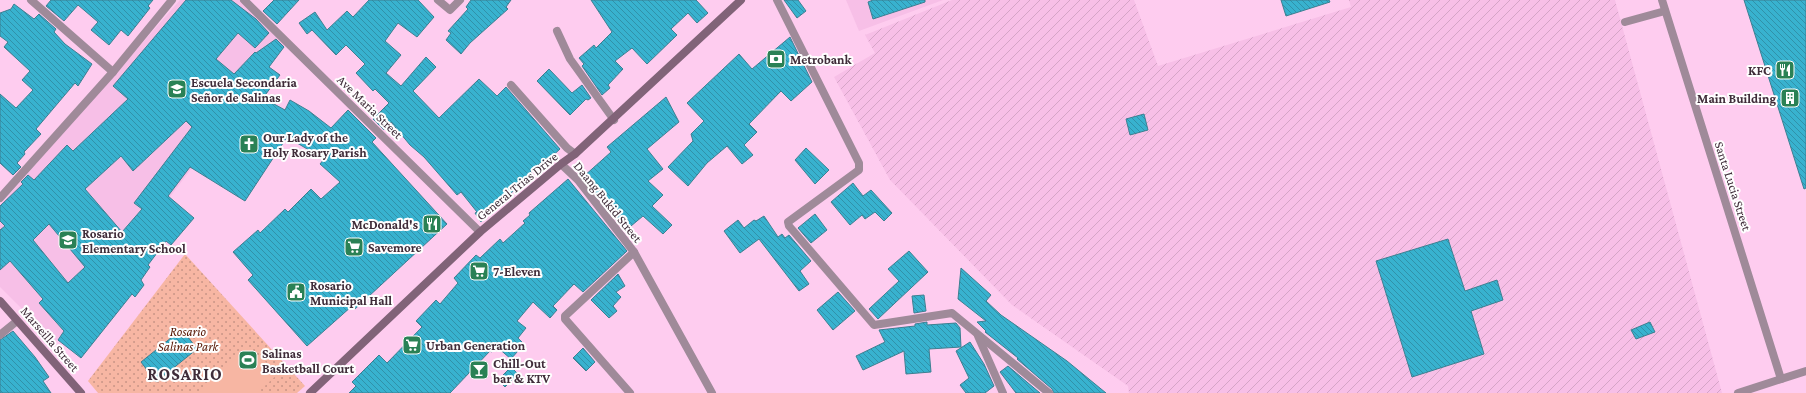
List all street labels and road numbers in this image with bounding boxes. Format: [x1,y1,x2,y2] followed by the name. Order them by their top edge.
[334,72,406,142] street label: Ave Maria Street
[1712,140,1755,233] street label: Santa Lucia Street
[473,149,561,223] street label: General Trias Drive
[571,159,646,246] street label: Daang Bukid Street
[18,303,83,375] street label: Marseilla Street

